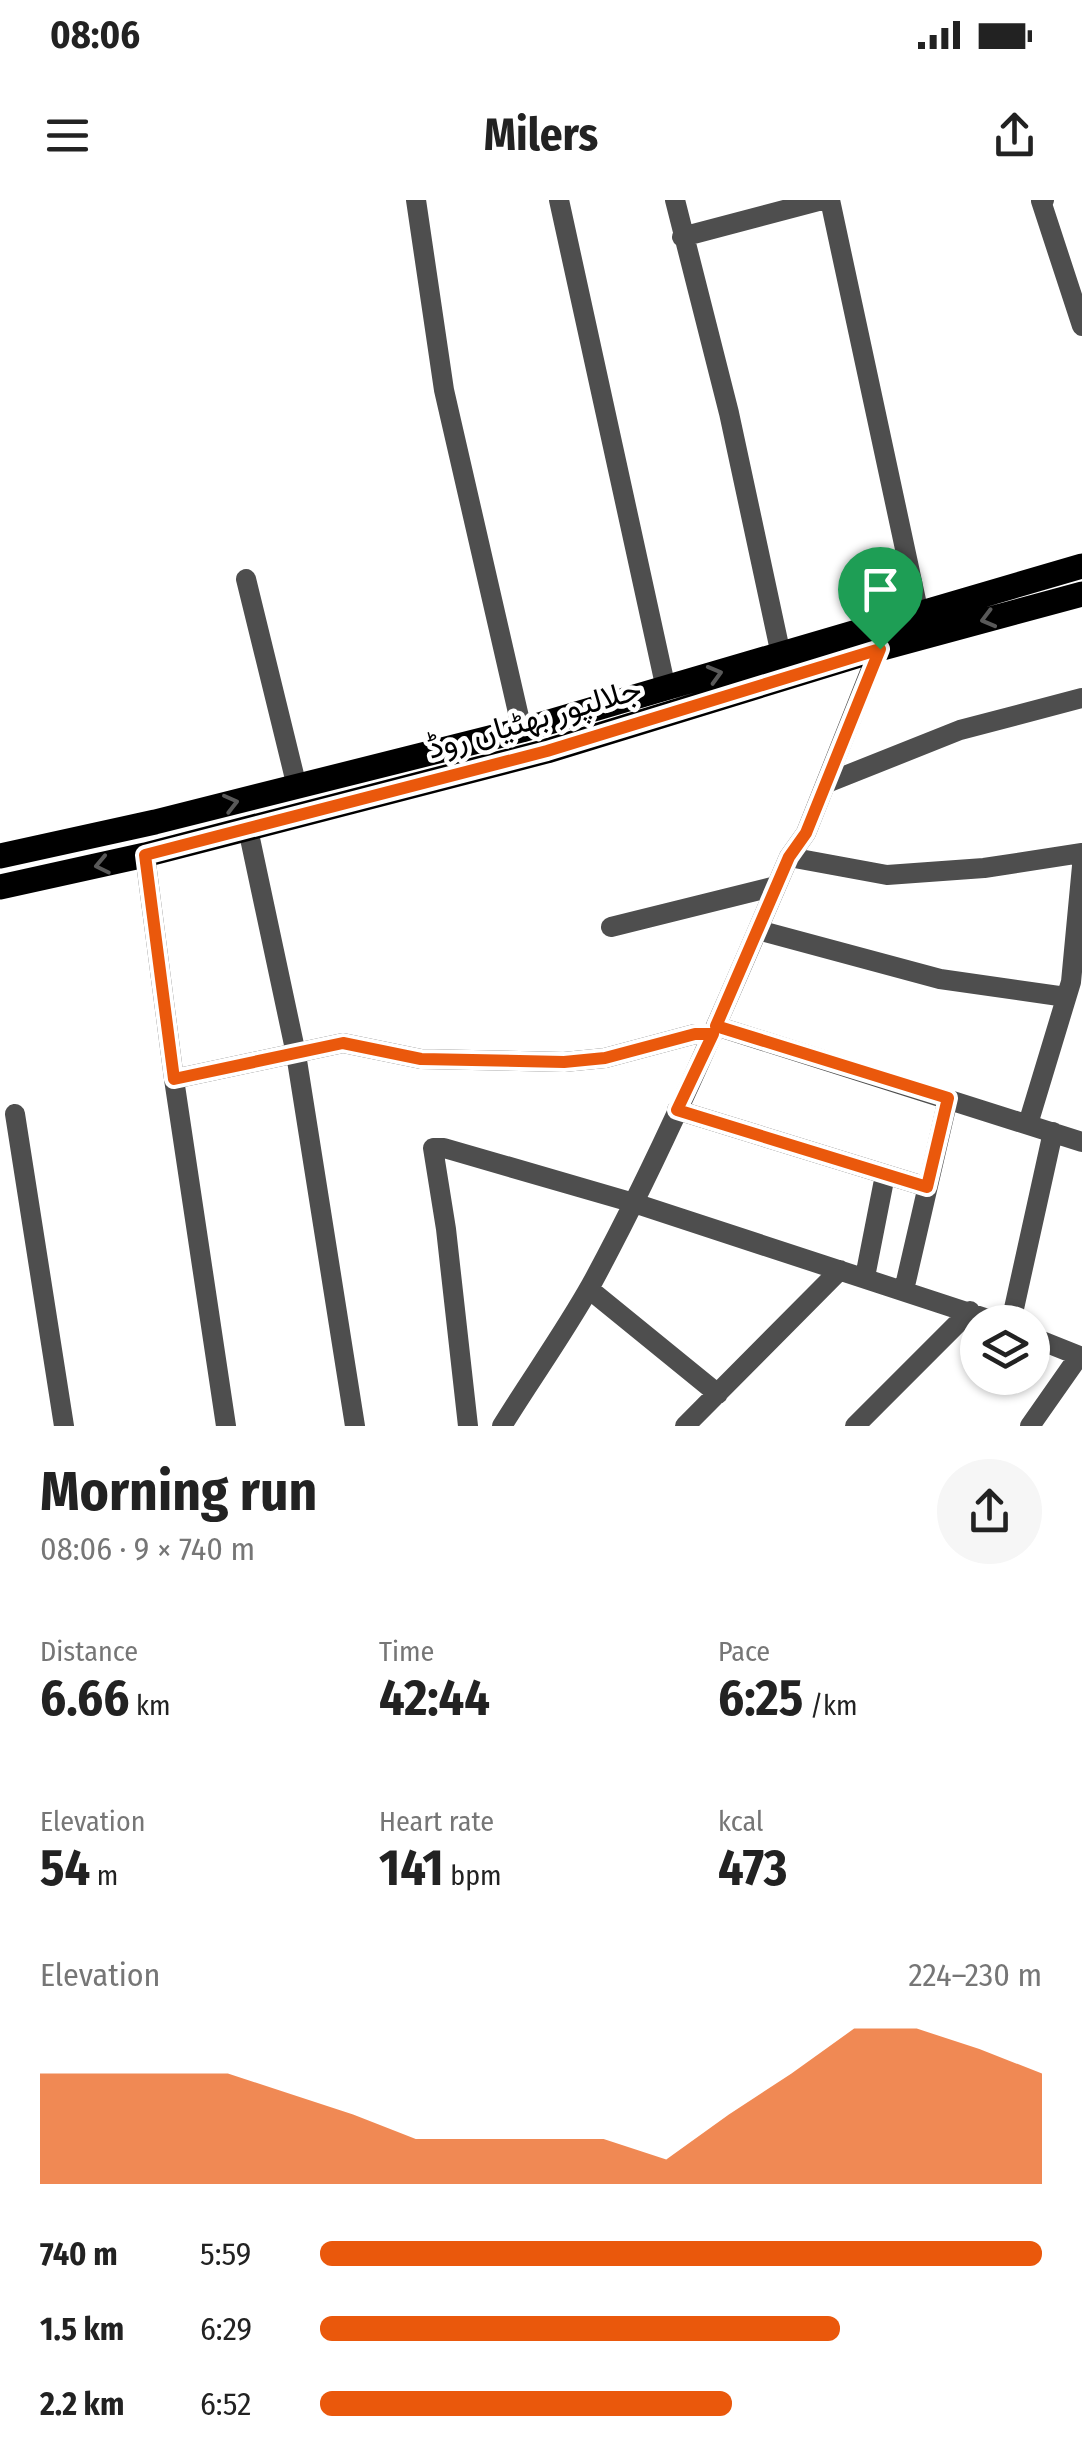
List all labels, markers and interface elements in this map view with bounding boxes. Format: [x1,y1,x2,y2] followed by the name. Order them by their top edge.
[50,12,140,58] text: 08:06
[40,108,95,163] icon: menu
[484,108,598,162] text: Milers
[987,108,1042,163] icon: share
[838,547,923,650] pin
[853,562,908,617] icon: arrive
[980,608,997,629] one-way arrow
[705,665,723,686] one-way arrow
[422,669,646,770] street label: جلالپور بھٹیاں روڈ
[223,794,240,815] one-way arrow
[94,853,111,874] one-way arrow
[960,1305,1050,1395] map controls
[960,1305,1050,1395] button: layers
[40,1459,317,1525] text: Morning run
[937,1459,1042,1564] button: share
[40,1530,255,1568] text: 08:06 · 9 × 740 m
[40,1635,138,1668] text: Distance
[379,1635,434,1668] text: Time
[718,1635,770,1668] text: Pace
[40,1668,129,1728] text: 6.66
[379,1668,490,1728] text: 42:44
[718,1668,803,1728] text: 6:25
[129,1689,171,1722] text: km
[803,1689,858,1722] text: /km
[40,1805,145,1838] text: Elevation
[379,1805,494,1838] text: Heart rate
[718,1805,763,1838] text: kcal
[40,1838,90,1898] text: 54
[379,1838,444,1898] text: 141
[718,1838,788,1898] text: 473
[90,1859,118,1892] text: m
[444,1859,502,1892] text: bpm
[40,1956,160,1994] text: Elevation
[908,1956,1042,1994] text: 224–230 m
[40,2235,118,2273] text: 740 m
[200,2235,251,2273] text: 5:59
[40,2310,124,2348] text: 1.5 km
[200,2310,252,2348] text: 6:29
[40,2385,124,2423] text: 2.2 km
[200,2385,251,2423] text: 6:52

